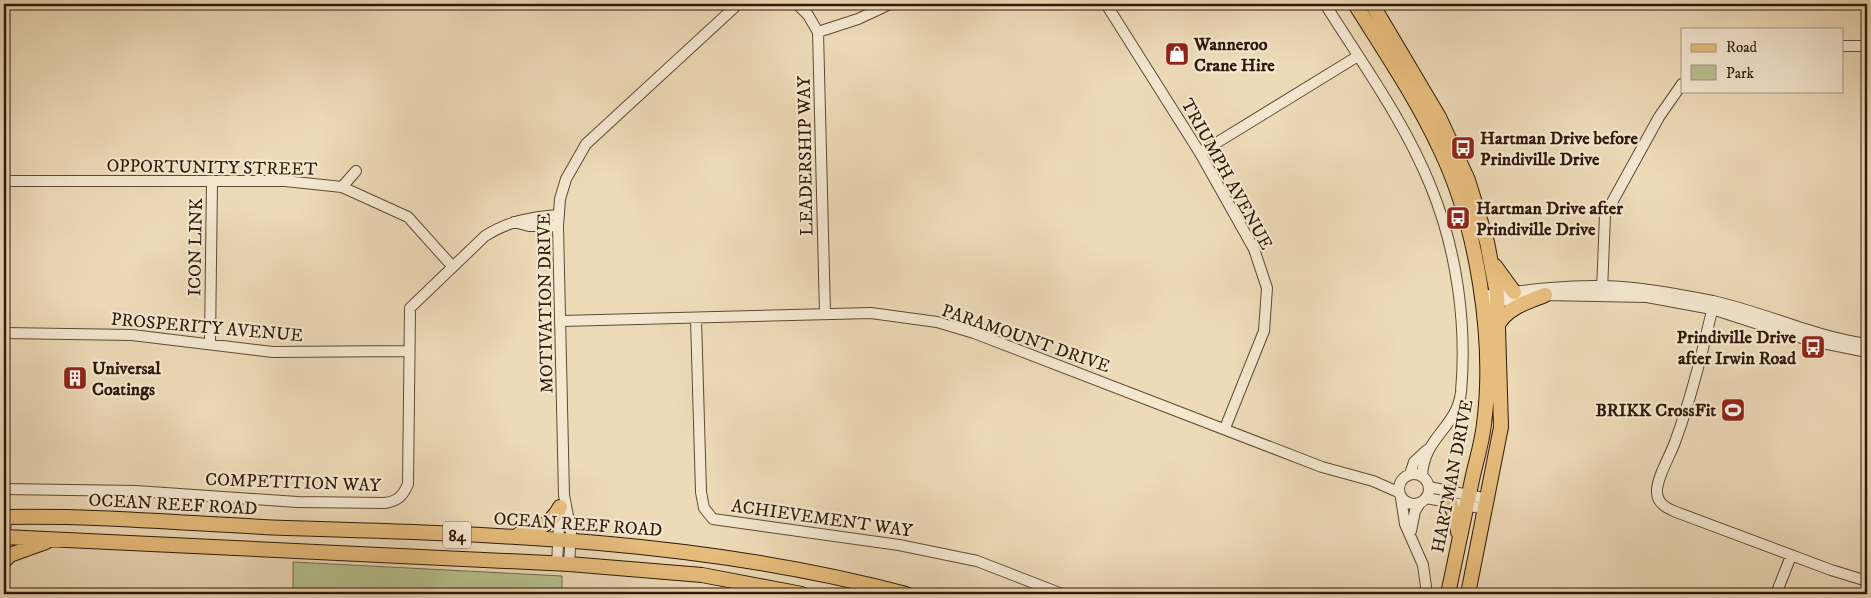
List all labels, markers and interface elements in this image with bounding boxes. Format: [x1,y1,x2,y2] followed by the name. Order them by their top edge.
[1681,28,1844,92] legend
[1193,34,1275,77] place label: Wanneroo Crane Hire
[1726,38,1758,57] text: Road
[1164,41,1190,67] shop icon: Wanneroo Crane Hire
[1726,64,1755,83] text: Park
[794,75,818,236] street label: LEADERSHIP WAY
[1175,95,1277,254] street label: TRIUMPH AVENUE
[1480,128,1639,171] place label: Hartman Drive before Prindiville Drive
[1450,135,1476,161] bus stop icon: Hartman Drive before Prindiville Drive
[106,155,318,181] street label: OPPORTUNITY STREET
[184,197,208,296] street label: ICON LINK
[1476,198,1623,241] place label: Hartman Drive after Prindiville Drive
[1445,205,1471,231] bus stop icon: Hartman Drive after Prindiville Drive
[533,212,559,393] street label: MOTIVATION DRIVE
[939,300,1113,378] street label: PARAMOUNT DRIVE
[110,309,304,347] street label: PROSPERITY AVENUE
[1677,327,1797,370] place label: Prindiville Drive after Irwin Road
[1800,334,1826,360] bus stop icon: Prindiville Drive after Irwin Road
[92,358,161,401] place label: Universal Coatings
[62,365,88,391] building icon: Universal Coatings
[1720,397,1746,423] sports icon: BRIKK CrossFit
[1427,398,1479,555] street label: HARTMAN DRIVE
[1595,400,1716,422] place label: BRIKK CrossFit
[205,469,382,497] street label: COMPETITION WAY
[88,490,258,520] street label: OCEAN REEF ROAD
[730,495,914,543] street label: ACHIEVEMENT WAY
[493,508,663,542] street label: OCEAN REEF ROAD
[443,522,471,548] road number: 84

